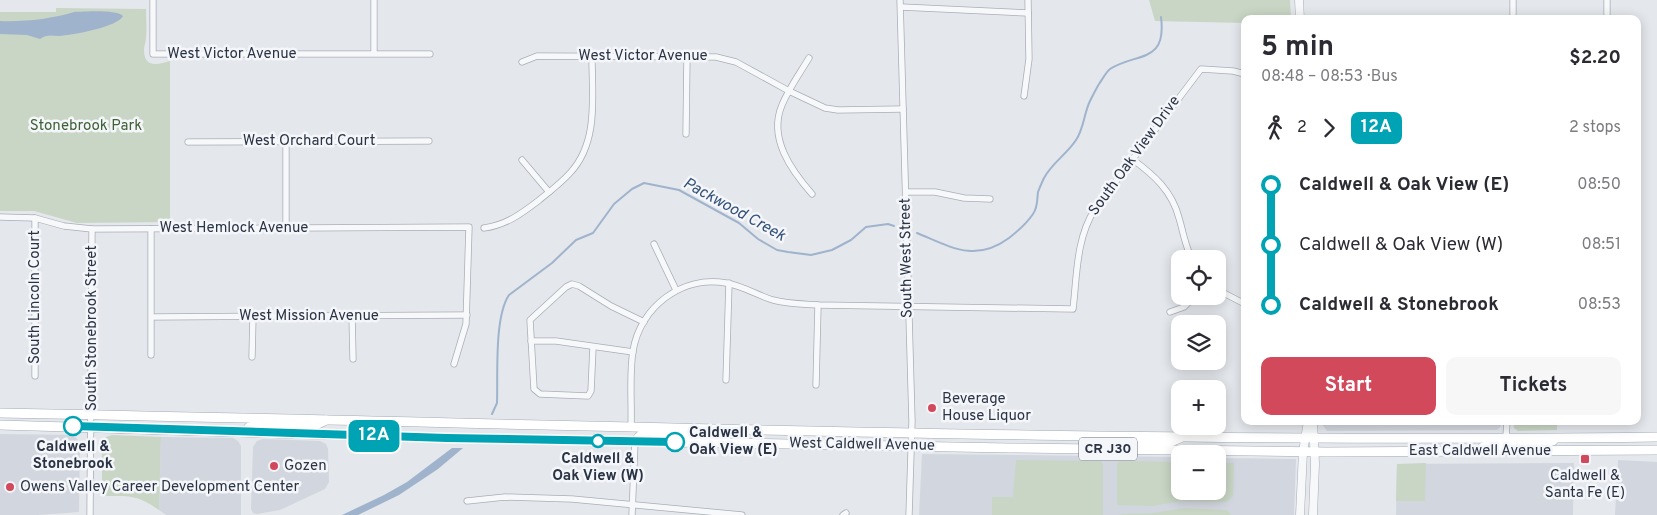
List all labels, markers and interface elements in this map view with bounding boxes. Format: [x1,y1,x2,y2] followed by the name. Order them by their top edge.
[1261,30,1334,66] text: 5 min
[167,45,297,64] street label: West Victor Avenue
[1569,46,1621,70] text: $2.20
[578,47,708,66] street label: West Victor Avenue
[1261,67,1398,87] text: 08:48 – 08:53 · Bus
[1085,92,1185,220] street label: South Oak View Drive
[1261,114,1289,142] icon: walk
[1315,114,1343,142] icon: forward
[1361,116,1392,139] text: 12A
[30,117,142,136] park label: Stonebrook Park
[1297,118,1307,138] text: 2
[1569,118,1621,138] text: 2 stops
[243,132,375,151] street label: West Orchard Court
[1299,173,1509,197] text: Caldwell & Oak View (E)
[679,174,789,247] water label: Packwood Creek
[1577,175,1621,195] text: 08:50
[896,198,918,318] street label: South West Street
[160,219,308,238] street label: West Hemlock Avenue
[26,230,45,364] street label: South Lincoln Court
[1299,233,1503,257] text: Caldwell & Oak View (W)
[1581,235,1621,255] text: 08:51
[83,245,102,411] street label: South Stonebrook Street
[1171,250,1226,500] map controls
[1171,250,1226,305] button: locate
[1299,293,1499,317] text: Caldwell & Stonebrook
[1578,295,1621,315] text: 08:53
[239,307,379,326] street label: West Mission Avenue
[1171,315,1226,370] button: layers
[1261,357,1436,415] button: Start
[1446,357,1621,415] button: Tickets
[1171,380,1226,435] button: +
[942,390,1031,426] place label: Beverage House Liquor
[926,402,938,414] marker: Beverage House Liquor
[63,416,83,436] marker: Caldwell & Stonebrook
[345,420,403,452] line badge: 12A
[358,424,390,447] text: 12A
[689,424,778,460] place label: Caldwell & Oak View (E)
[665,432,685,452] marker: Caldwell & Oak View (E)
[591,434,605,448] marker: Caldwell & Oak View (W)
[789,434,935,456] street label: West Caldwell Avenue
[33,438,113,474] place label: Caldwell & Stonebrook
[1079,438,1137,460] road number: CR J30
[1409,442,1551,461] street label: East Caldwell Avenue
[1171,445,1226,500] button: −
[552,450,644,486] place label: Caldwell & Oak View (W)
[1579,453,1591,465] marker: Caldwell & Santa Fe (E)
[284,457,327,476] place label: Gozen
[268,460,280,472] marker: Gozen
[1545,467,1625,503] place label: Caldwell & Santa Fe (E)
[20,478,300,497] place label: Owens Valley Career Development Center
[4,481,16,493] marker: Owens Valley Career Development Center

